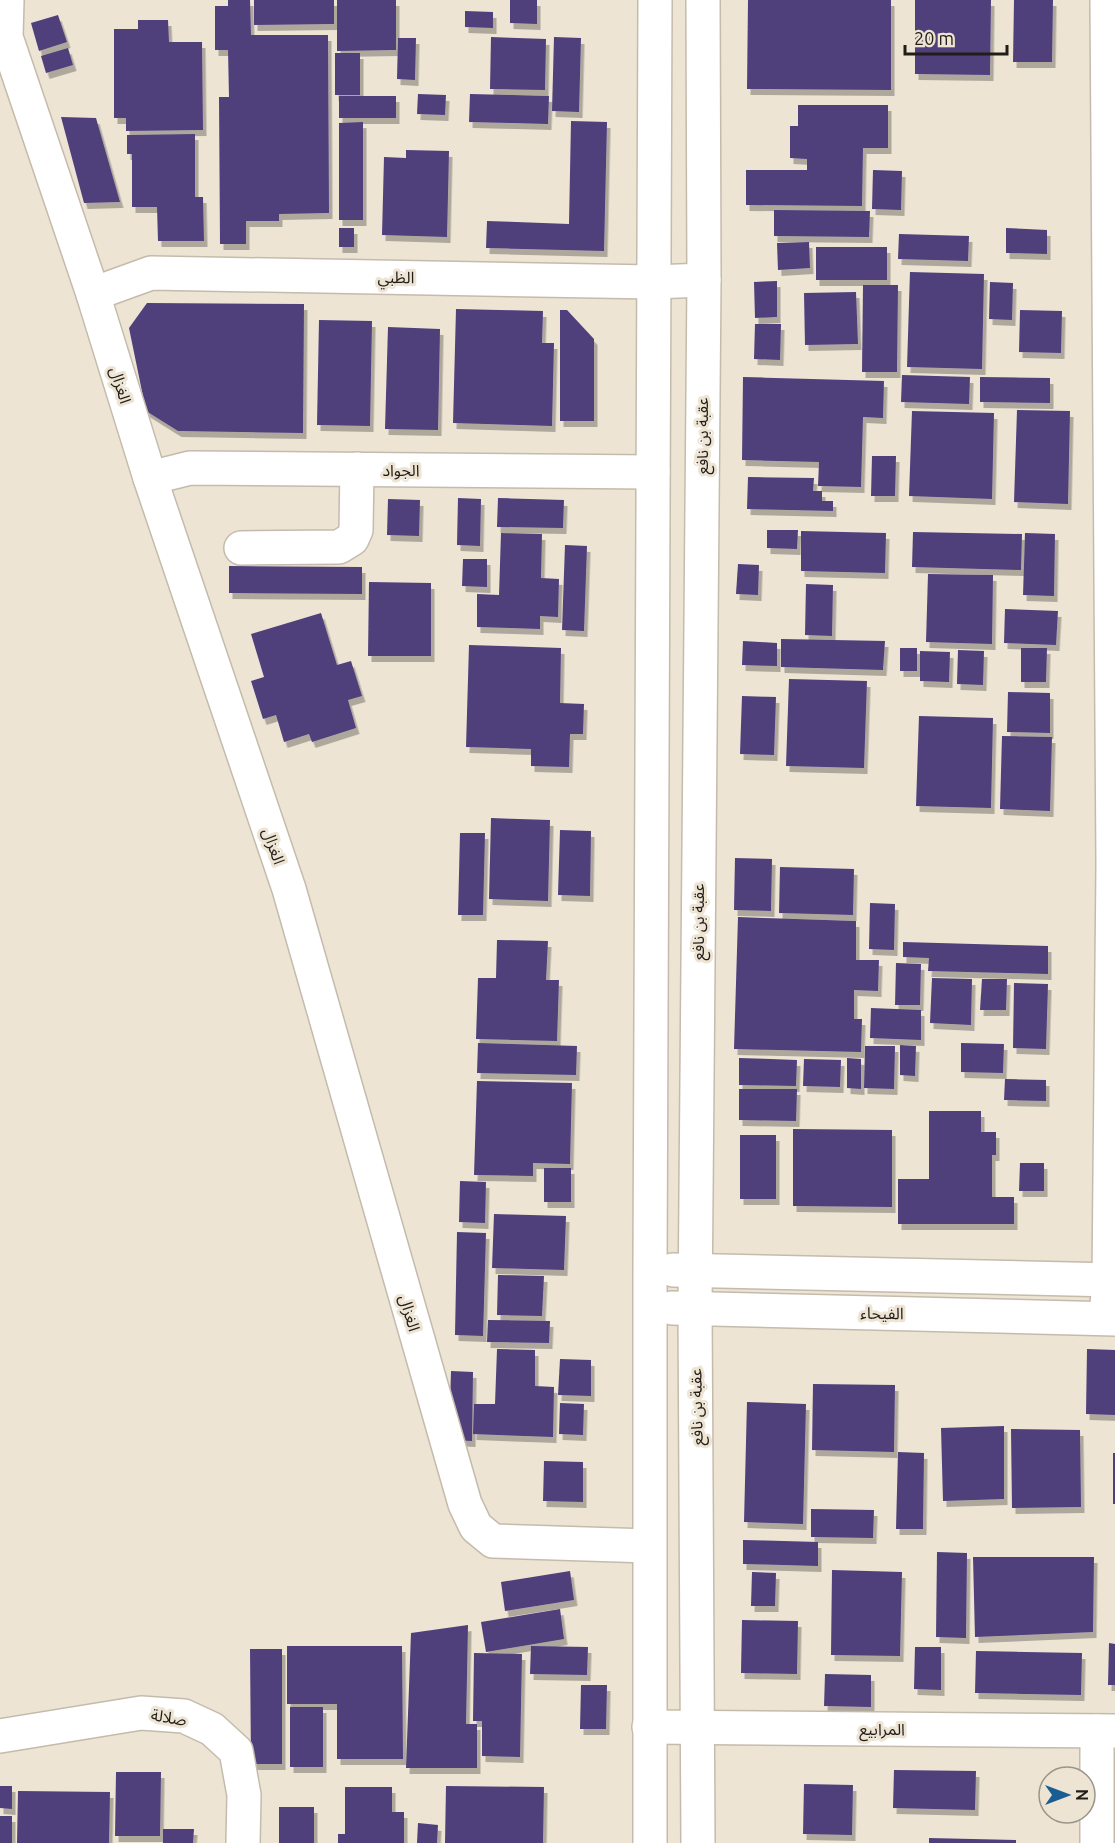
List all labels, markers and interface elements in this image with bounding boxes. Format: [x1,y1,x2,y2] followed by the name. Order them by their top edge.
[905,18,1007,56] scale bar
[914,28,954,48] text: 20 m
[377,268,414,290] street label: الظبي
[105,365,135,406] street label: الغزال
[693,397,715,475] street label: عقبة بن نافع
[382,461,420,480] street label: الجواد
[258,825,289,867] street label: الغزال
[689,883,711,961] street label: عقبة بن نافع
[394,1293,424,1334] street label: الغزال
[860,1304,904,1322] street label: الفيحاء
[686,1368,710,1446] street label: عقبة بن نافع
[150,1705,188,1729] street label: صلالة
[859,1720,905,1742] street label: المرابيع
[1037,1765,1097,1825] north arrow
[1073,1789,1091,1801] text: N

